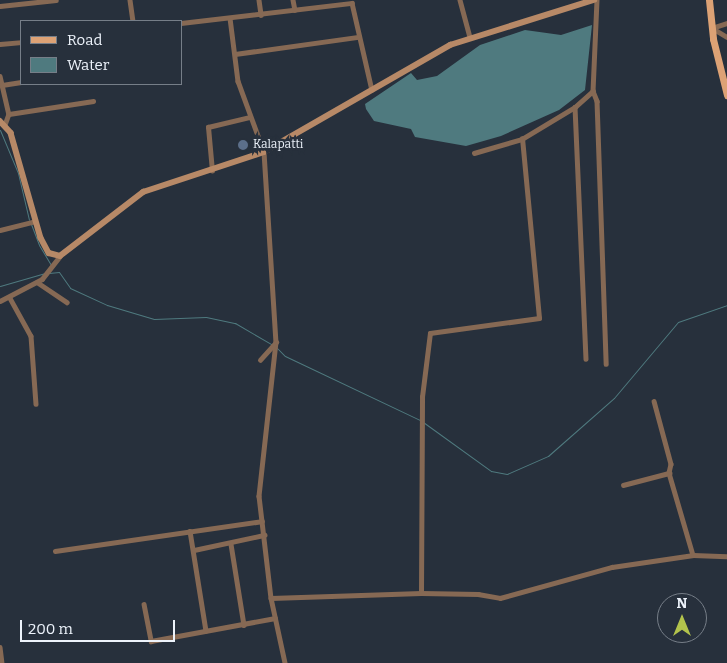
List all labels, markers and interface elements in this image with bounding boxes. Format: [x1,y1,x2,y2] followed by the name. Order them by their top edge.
[20,20,182,85] legend
[67,31,102,49] text: Road
[67,56,109,74] text: Water
[253,138,303,152] place label: Kalapatti
[237,139,249,151] marker: Kalapatti
[657,593,707,643] north arrow
[677,595,687,612] text: N
[22,610,178,642] scale bar
[28,620,73,638] text: 200 m

